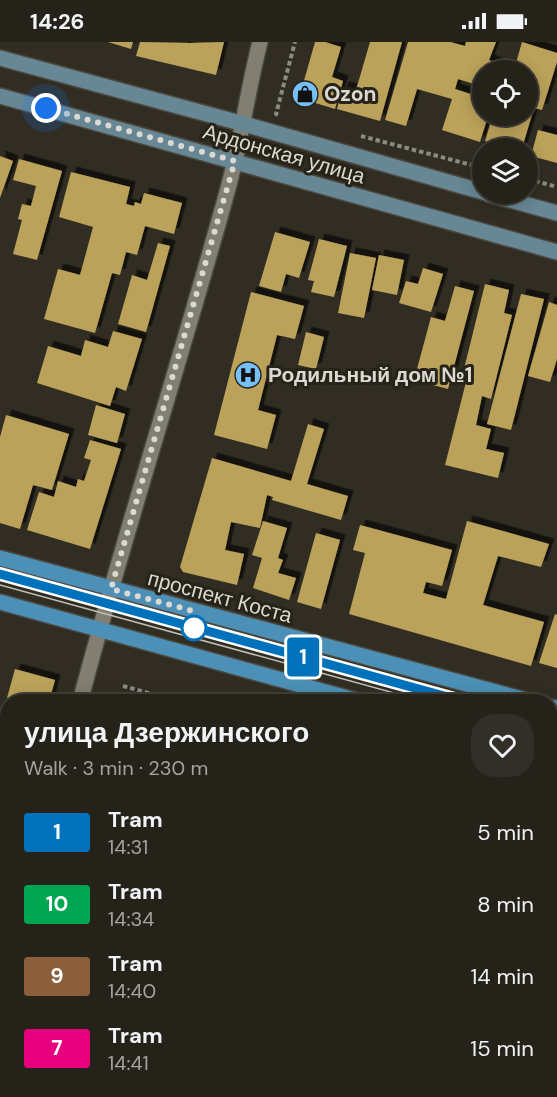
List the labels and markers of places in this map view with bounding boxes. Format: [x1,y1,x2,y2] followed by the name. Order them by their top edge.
[290,79,320,109] shop icon: Ozon
[324,80,377,108] place label: Ozon
[233,360,263,390] hospital icon: Родильный дом №1
[268,361,472,389] place label: Родильный дом №1
[181,615,207,641] unlabelled marker

